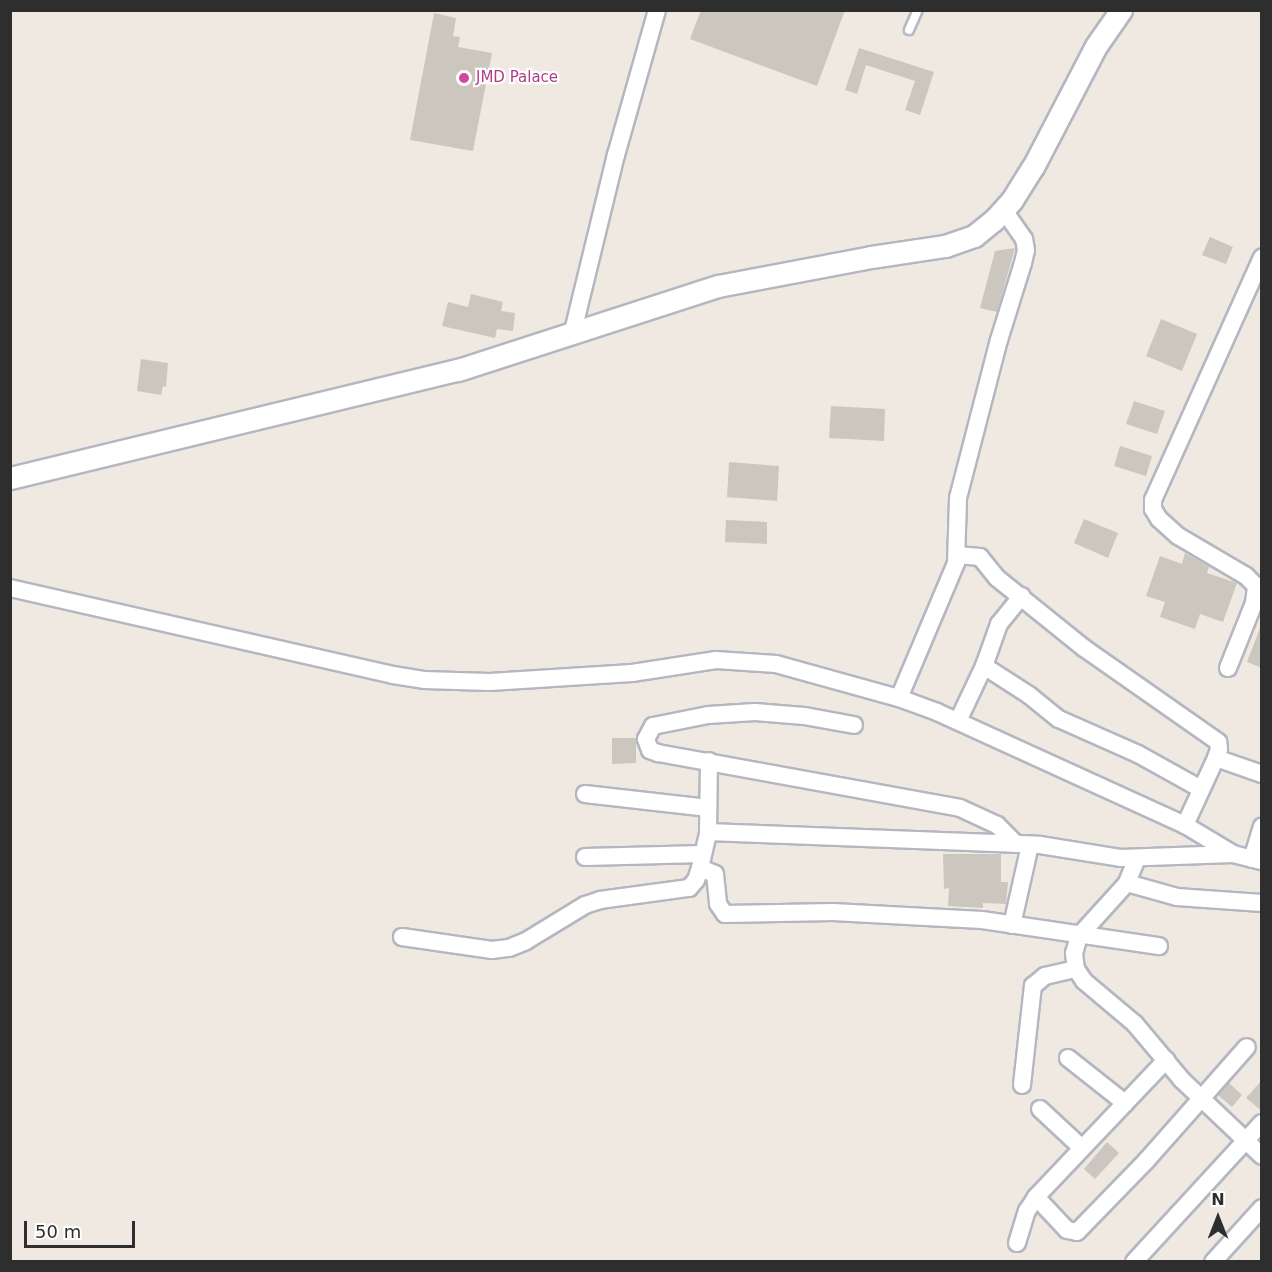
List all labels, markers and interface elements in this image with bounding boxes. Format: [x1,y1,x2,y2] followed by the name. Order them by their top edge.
[476,69,558,87] place label: JMD Palace
[457,71,471,85] marker: JMD Palace
[1188,1188,1248,1248] north arrow
[1211,1190,1225,1209] text: N
[27,1209,138,1247] scale bar
[35,1221,81,1242] text: 50 m

